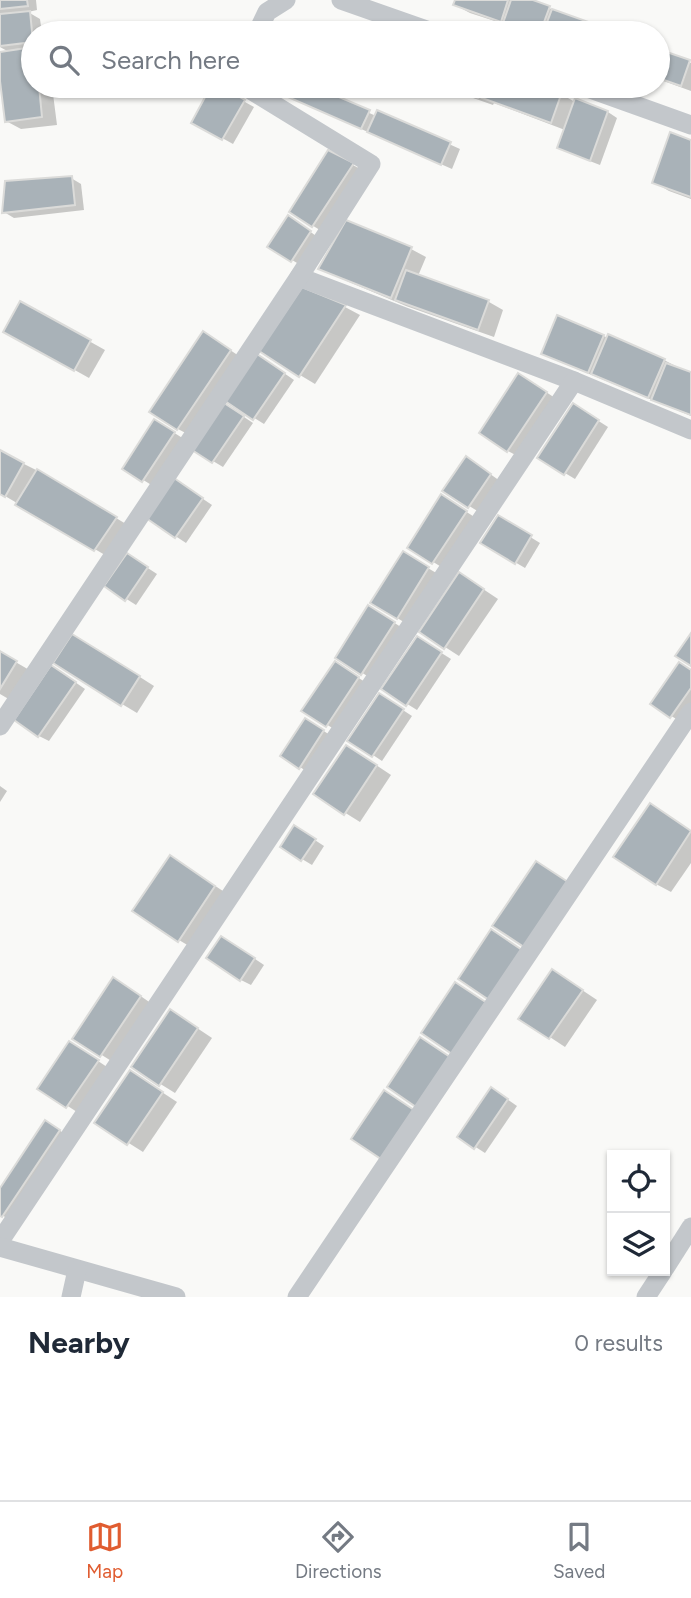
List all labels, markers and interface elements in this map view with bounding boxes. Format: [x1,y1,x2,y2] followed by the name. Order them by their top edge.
[21,21,670,98] search box
[45,41,83,79] icon: search
[101,44,240,76] text: Search here
[607,1150,670,1276] map controls
[607,1150,670,1213] button: locate
[607,1213,670,1276] button: layers
[28,1324,130,1361] text: Nearby
[574,1329,663,1357] text: 0 results
[86,1518,124,1583] tab: Map
[295,1518,382,1583] tab: Directions
[553,1518,605,1583] tab: Saved

